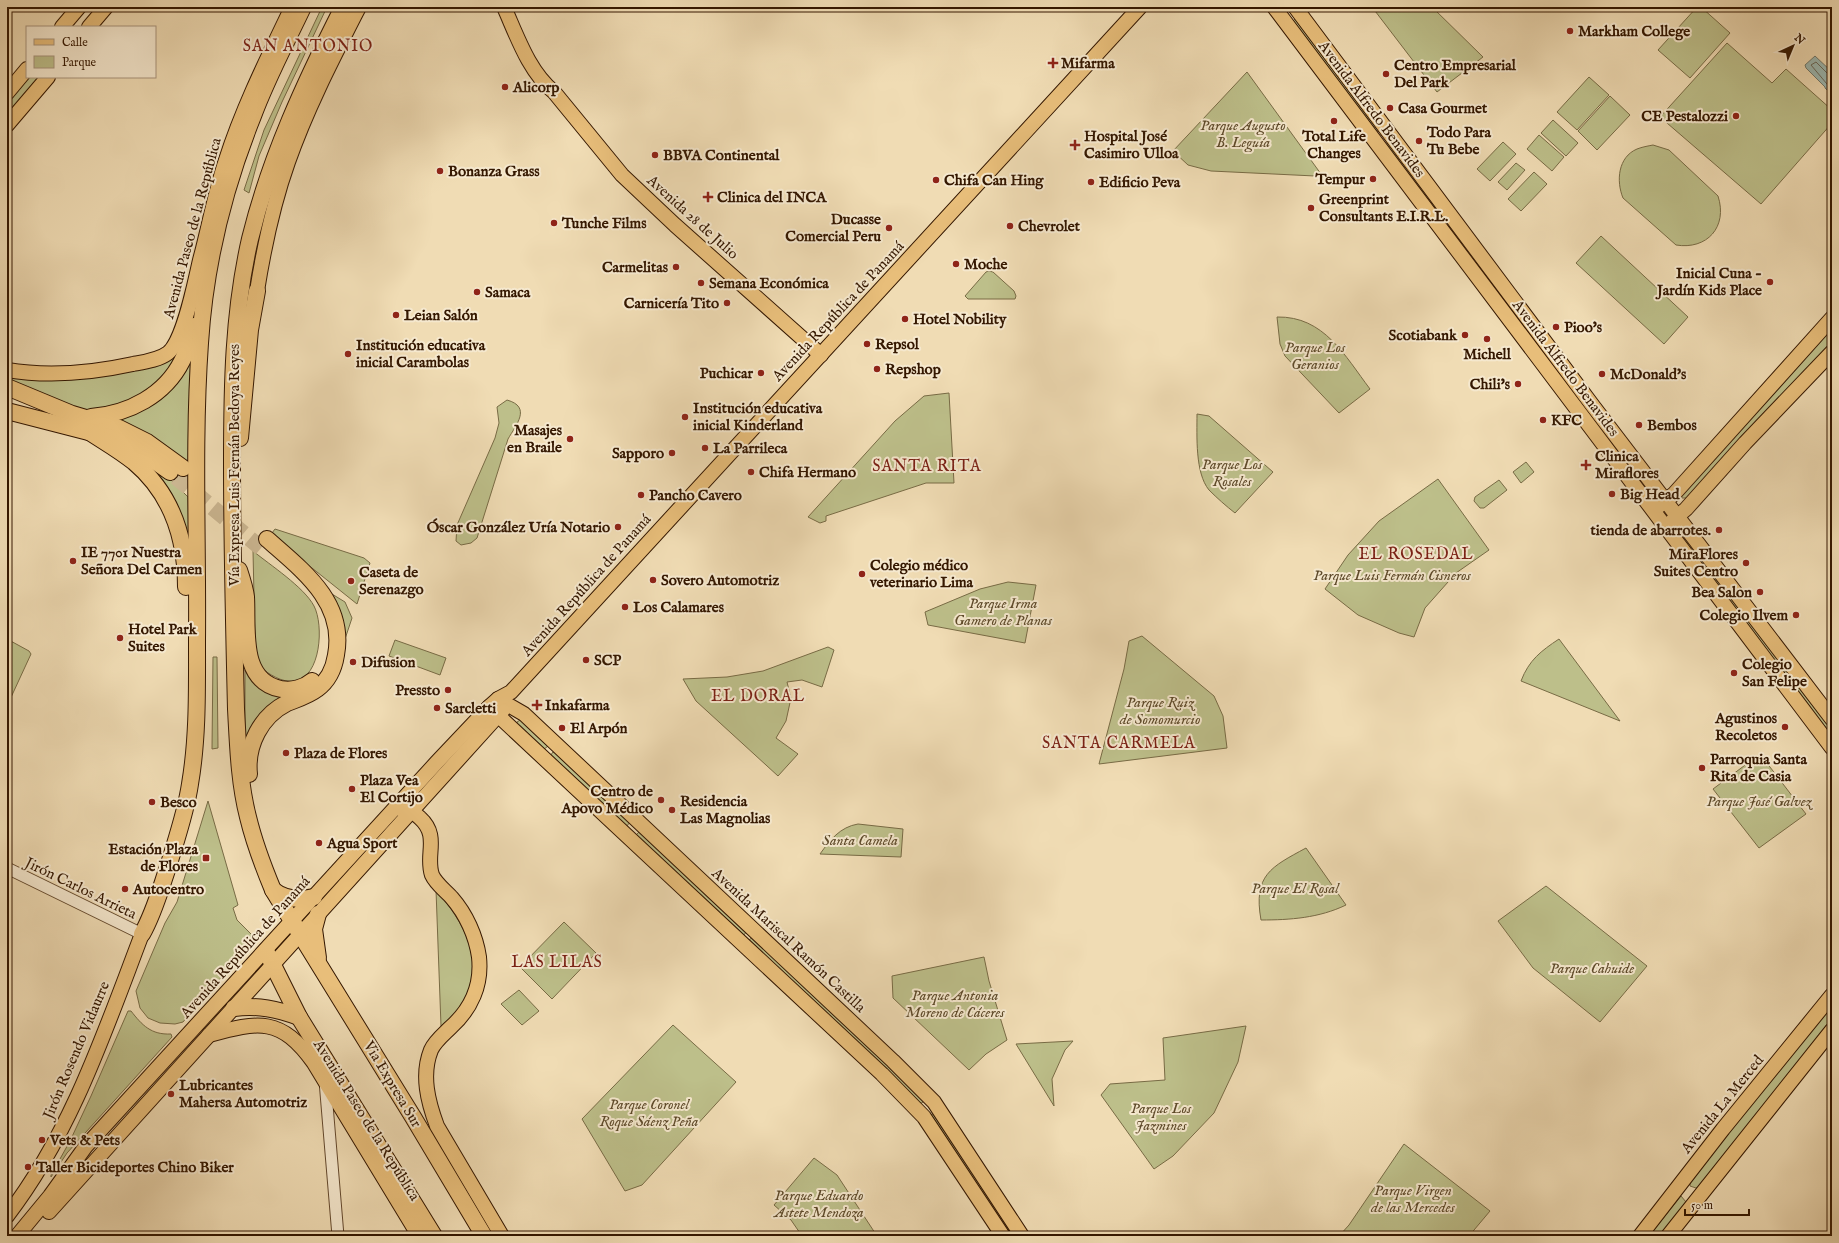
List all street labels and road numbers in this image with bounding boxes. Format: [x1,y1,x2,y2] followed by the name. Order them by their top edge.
[1313,36,1429,181] street label: Avenida Alfredo Benavides
[159,135,226,322] street label: Avenida Paseo de la República
[642,171,742,264] street label: Avenida 28 de Julio
[768,237,909,386] street label: Avenida República de Panamá
[1507,295,1623,440] street label: Avenida Alfredo Benavides
[225,344,244,587] street label: Vía Expresa Luis Fernán Bedoya Reyes
[517,510,656,661] street label: Avenida República de Panamá
[20,852,140,924] street label: Jirón Carlos Arrieta
[707,863,870,1017] street label: Avenida Mariscal Ramón Castilla
[176,872,315,1023] street label: Avenida República de Panamá
[38,978,114,1124] street label: Jirón Rosendo Vidaurre
[309,1035,424,1205] street label: Avenida Paseo de la República
[359,1037,426,1131] street label: Via Expresa Sur
[1676,1051,1768,1158] street label: Avenida La Merced

